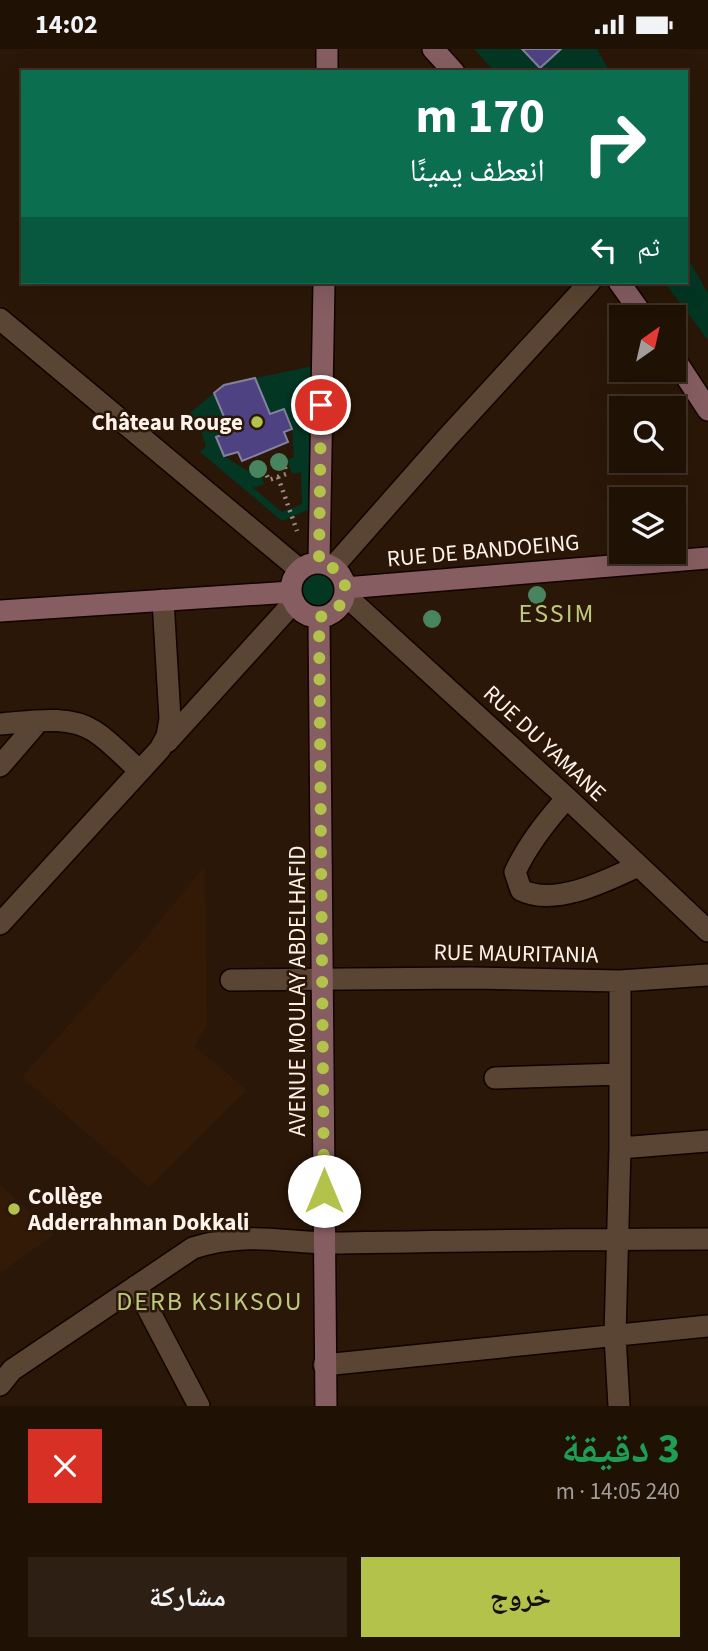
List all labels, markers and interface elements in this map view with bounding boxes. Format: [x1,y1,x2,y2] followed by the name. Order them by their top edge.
[35,6,98,43] text: 14:02
[416,82,545,152] text: 170 m
[569,98,660,189] icon: right
[410,148,545,194] text: انعطف يمينًا
[637,229,660,266] text: ثم
[585,231,623,269] icon: left
[609,305,686,381] north arrow
[609,305,686,564] map controls
[291,375,351,435] pin
[302,386,340,424] icon: arrive
[609,396,686,473] button: search
[91,406,243,439] place label: Château Rouge
[249,414,265,430] marker: Château Rouge
[609,487,686,564] button: layers
[385,526,581,575] street label: RUE DE BANDOEING
[519,595,595,632] district label: ESSIM
[476,678,614,809] street label: RUE DU YAMANE
[281,846,314,1136] street label: AVENUE MOULAY ABDELHAFID
[433,936,599,971] street label: RUE MAURITANIA
[287,1154,361,1228] position arrow
[27,1180,249,1239] place label: Collège Adderrahman Dokkali
[6,1201,22,1217] marker: Collège Adderrahman Dokkali
[116,1283,304,1320] district label: DERB KSIKSOU
[561,1419,680,1479] text: 3 دقيقة
[28,1429,102,1503] button: close
[556,1475,680,1508] text: 240 m · 14:05
[28,1557,347,1637] button: مشاركة
[361,1557,680,1637] button: خروج

